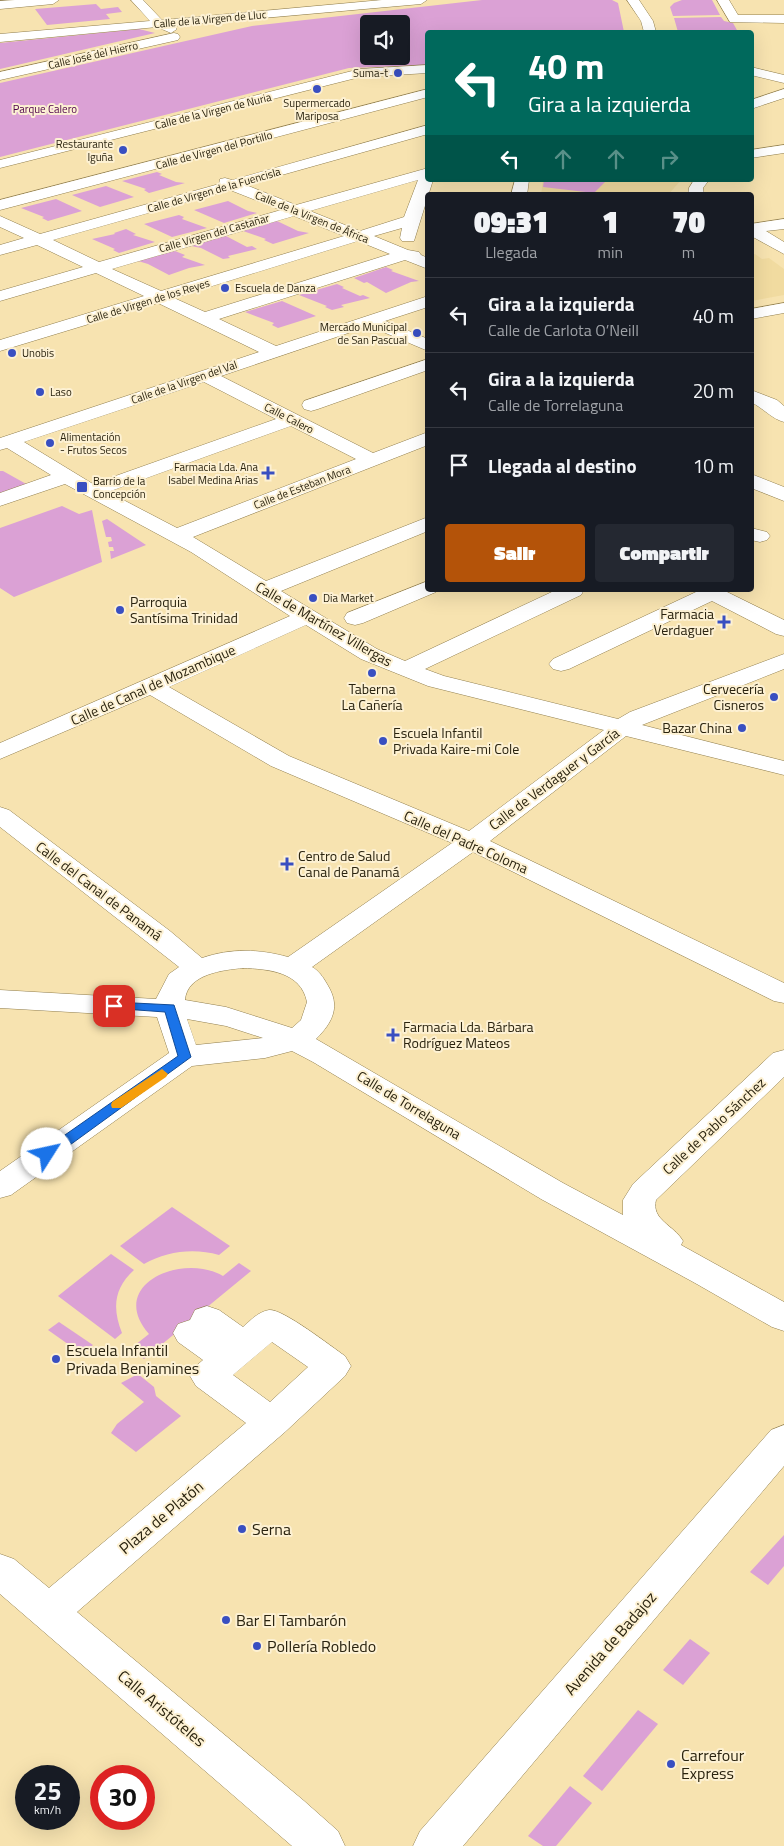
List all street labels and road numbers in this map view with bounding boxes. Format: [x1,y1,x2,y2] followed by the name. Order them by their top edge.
[153,6,267,32] street label: Calle de la Virgen de Lluc
[47,37,140,73] street label: Calle José del Hierro
[153,89,273,133] street label: Calle de la Virgen de Nuria
[154,127,274,173] street label: Calle de Virgen del Portillo
[145,163,283,217] street label: Calle de Virgen de la Fuencisla
[253,187,372,247] street label: Calle de la Virgen de África
[157,210,271,256] street label: Calle Virgen del Castañar
[84,275,212,327] street label: Calle de Virgen de los Reyes
[129,356,239,408] street label: Calle de la Virgen del Val
[261,399,317,437] street label: Calle Calero
[251,461,353,513] street label: Calle de Esteban Mora
[252,576,396,671] street label: Calle de Martínez Villergas
[67,639,238,730] street label: Calle de Canal de Mozambique
[484,722,623,835] street label: Calle de Verdaguer y García
[401,805,532,878] street label: Calle del Padre Coloma
[32,836,167,945] street label: Calle del Canal de Panamá
[353,1065,465,1144] street label: Calle de Torrelaguna
[657,1072,770,1179] street label: Calle de Pablo Sánchez
[113,1474,209,1560] street label: Plaza de Platón
[558,1586,662,1700] street label: Avenida de Badajoz
[113,1664,211,1752] street label: Calle Aristóteles

